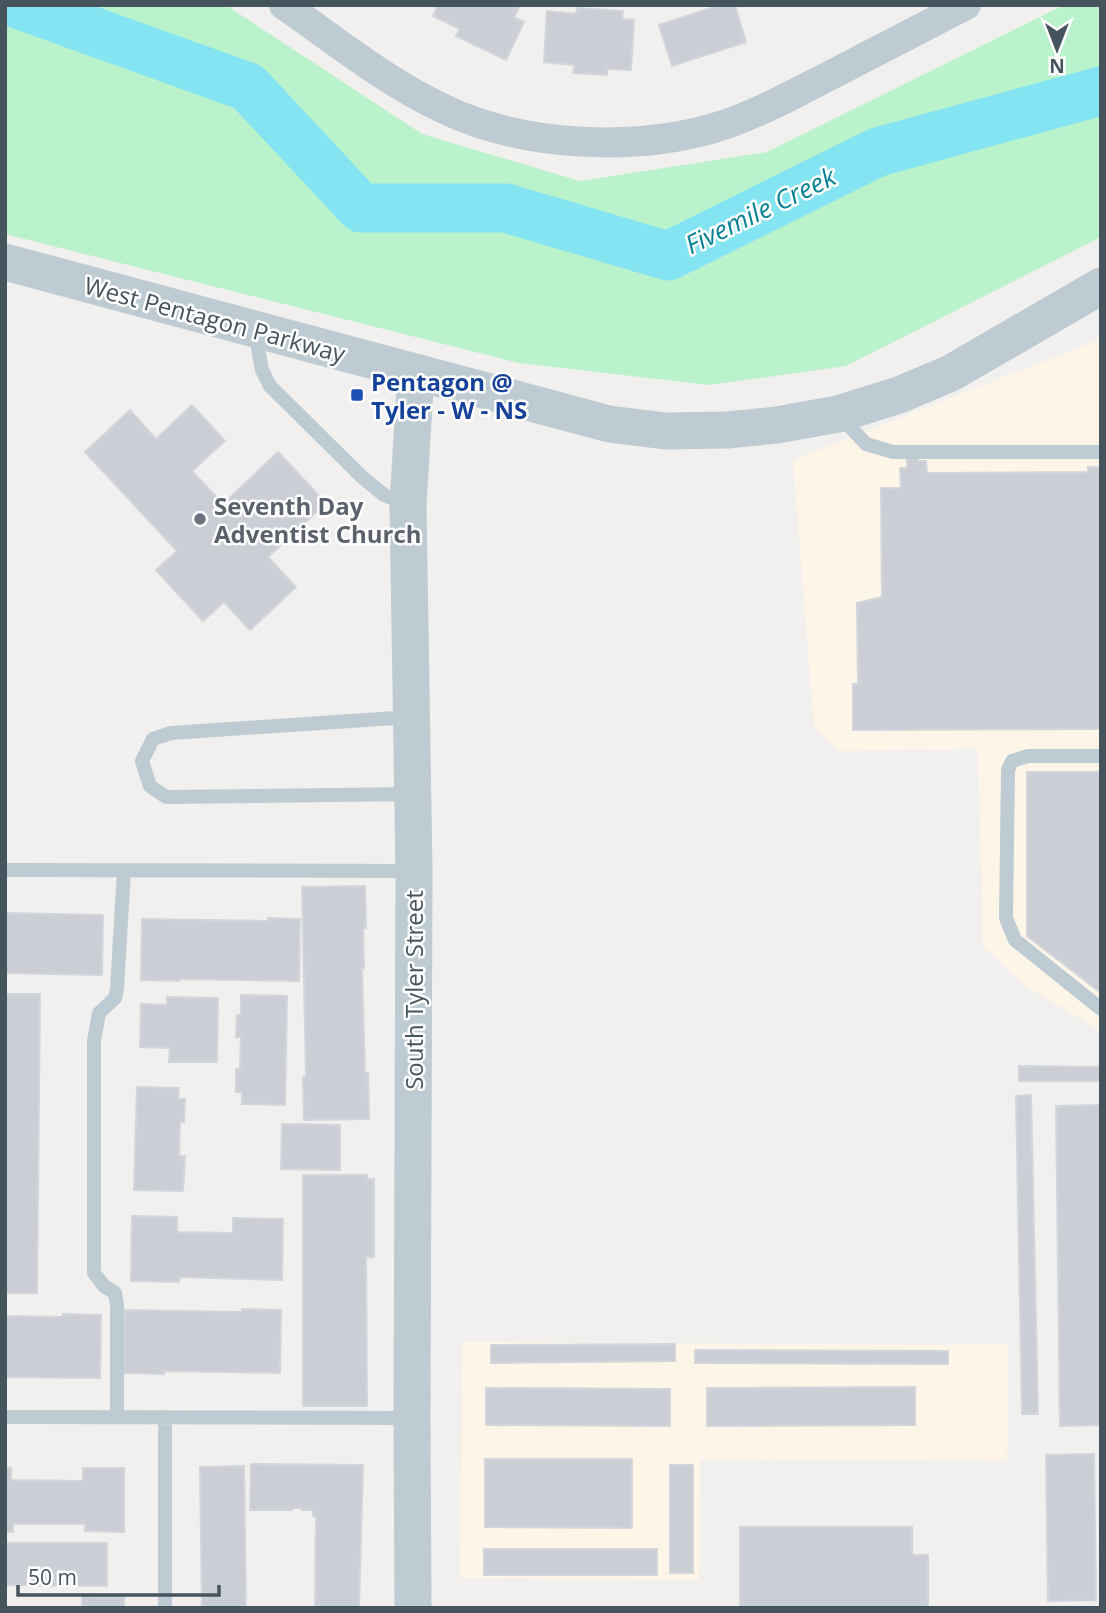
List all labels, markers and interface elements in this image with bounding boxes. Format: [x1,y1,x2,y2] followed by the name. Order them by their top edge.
[1022,14,1092,84] north arrow
[1049,53,1065,79] text: N
[679,157,843,262] water label: Fivemile Creek
[81,268,350,370] street label: West Pentagon Parkway
[371,365,527,426] place label: Pentagon @ Tyler - W - NS
[349,387,365,403] marker: Pentagon @ Tyler - W - NS
[214,489,422,550] place label: Seventh Day Adventist Church
[192,511,208,527] marker: Seventh Day Adventist Church
[397,890,430,1090] street label: South Tyler Street
[18,1554,219,1598] scale bar
[28,1563,77,1591] text: 50 m

